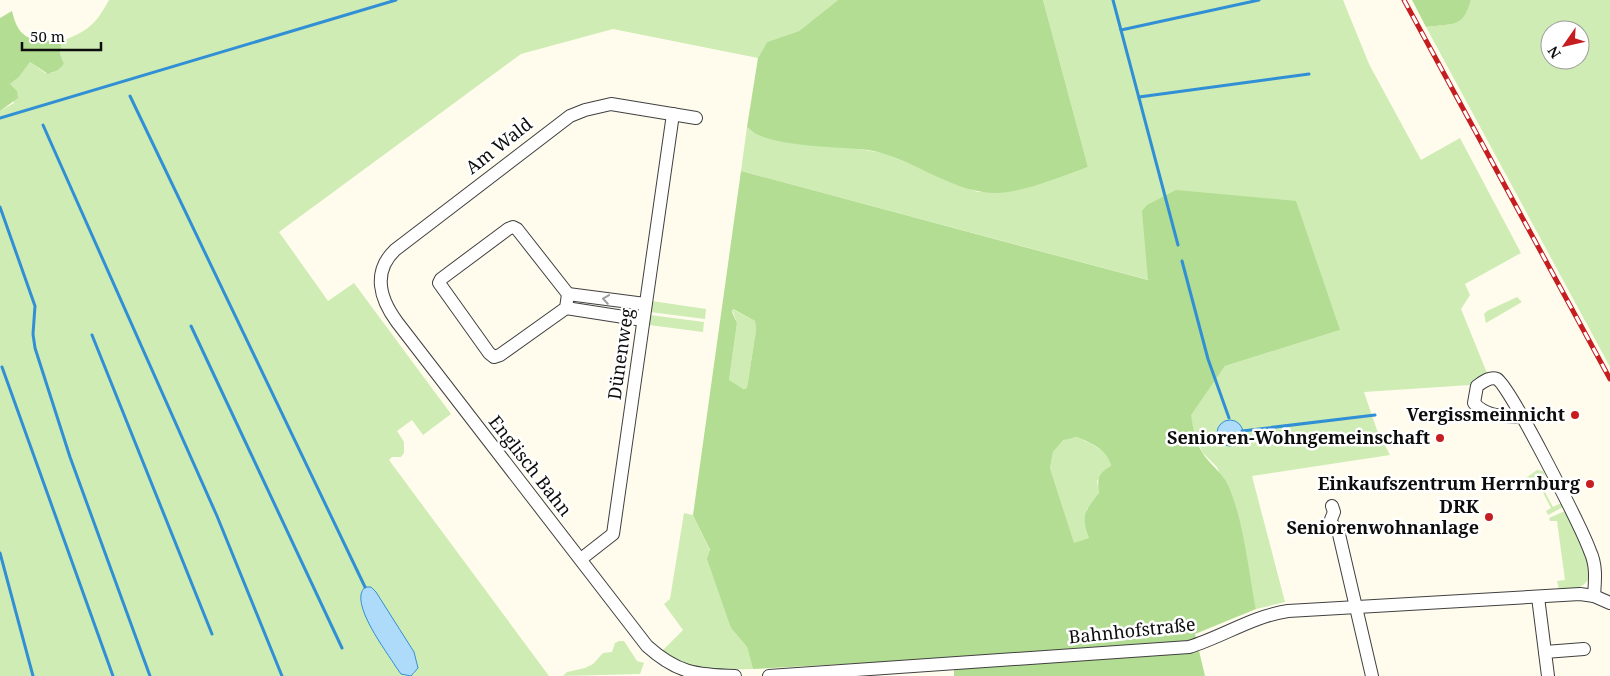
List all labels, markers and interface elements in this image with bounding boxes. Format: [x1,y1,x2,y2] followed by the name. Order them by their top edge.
[22,20,101,52] scale bar
[1540,20,1590,70] north arrow
[30,26,65,46] text: 50 m
[1543,43,1565,62] text: N
[460,112,537,179] street label: Am Wald
[602,294,611,304] one-way arrow
[602,306,638,401] street label: Dünenweg
[1407,402,1565,426] place label: Vergissmeinnicht
[1569,409,1581,421] marker: Vergissmeinnicht
[484,410,578,521] street label: Englisch Bahn
[1167,425,1430,449] place label: Senioren-Wohngemeinschaft
[1434,432,1446,444] marker: Senioren-Wohngemeinschaft
[1318,471,1581,495] place label: Einkaufszentrum Herrnburg
[1584,478,1596,490] marker: Einkaufszentrum Herrnburg
[1286,494,1480,539] place label: DRK Seniorenwohnanlage
[1483,511,1495,523] marker: DRK Seniorenwohnanlage
[1067,611,1196,649] street label: Bahnhofstraße

